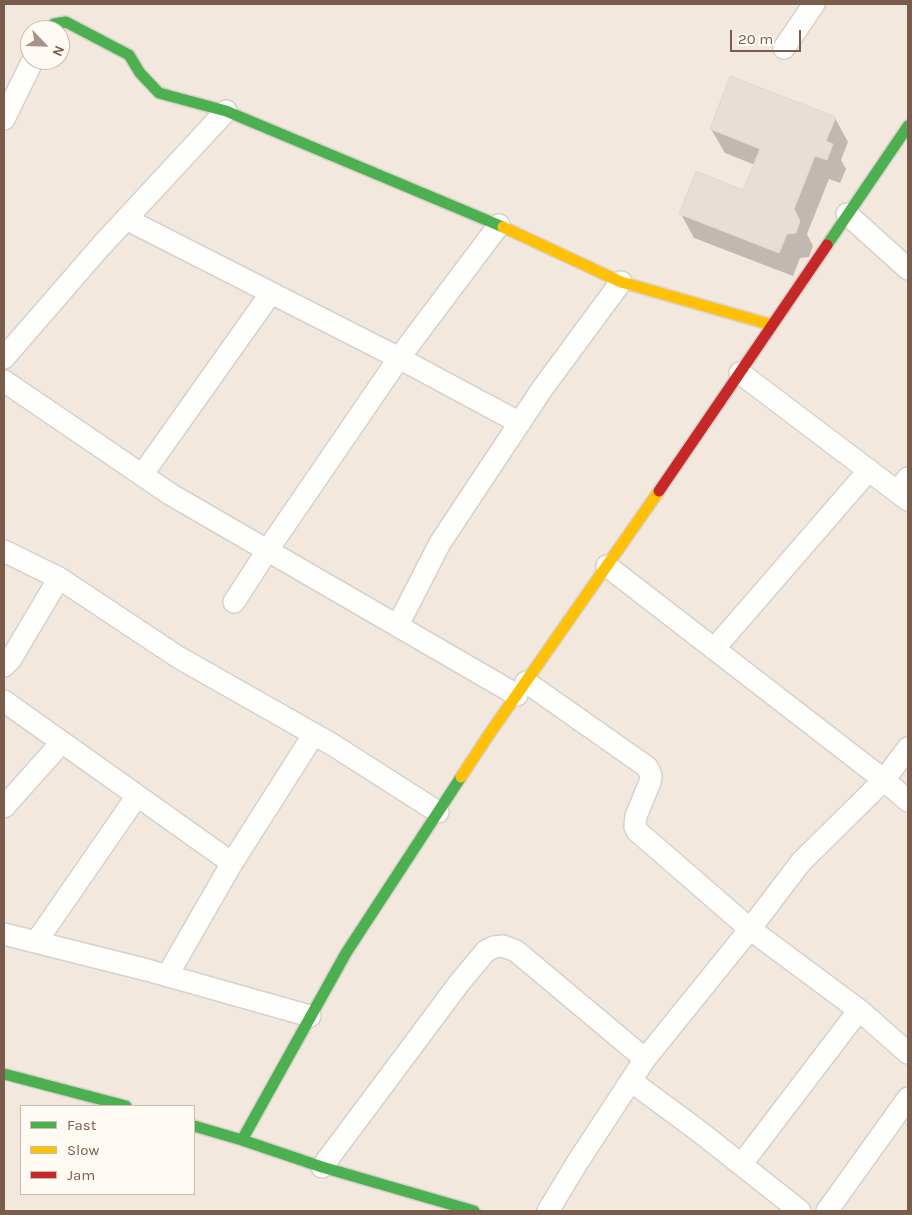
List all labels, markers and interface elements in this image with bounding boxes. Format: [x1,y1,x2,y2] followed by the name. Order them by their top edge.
[20,20,70,70] north arrow
[732,20,803,52] scale bar
[738,30,773,48] text: 20 m
[48,43,68,59] text: N
[20,1105,195,1195] legend
[67,1116,96,1134] text: Fast
[67,1141,99,1159] text: Slow
[67,1166,95,1184] text: Jam

